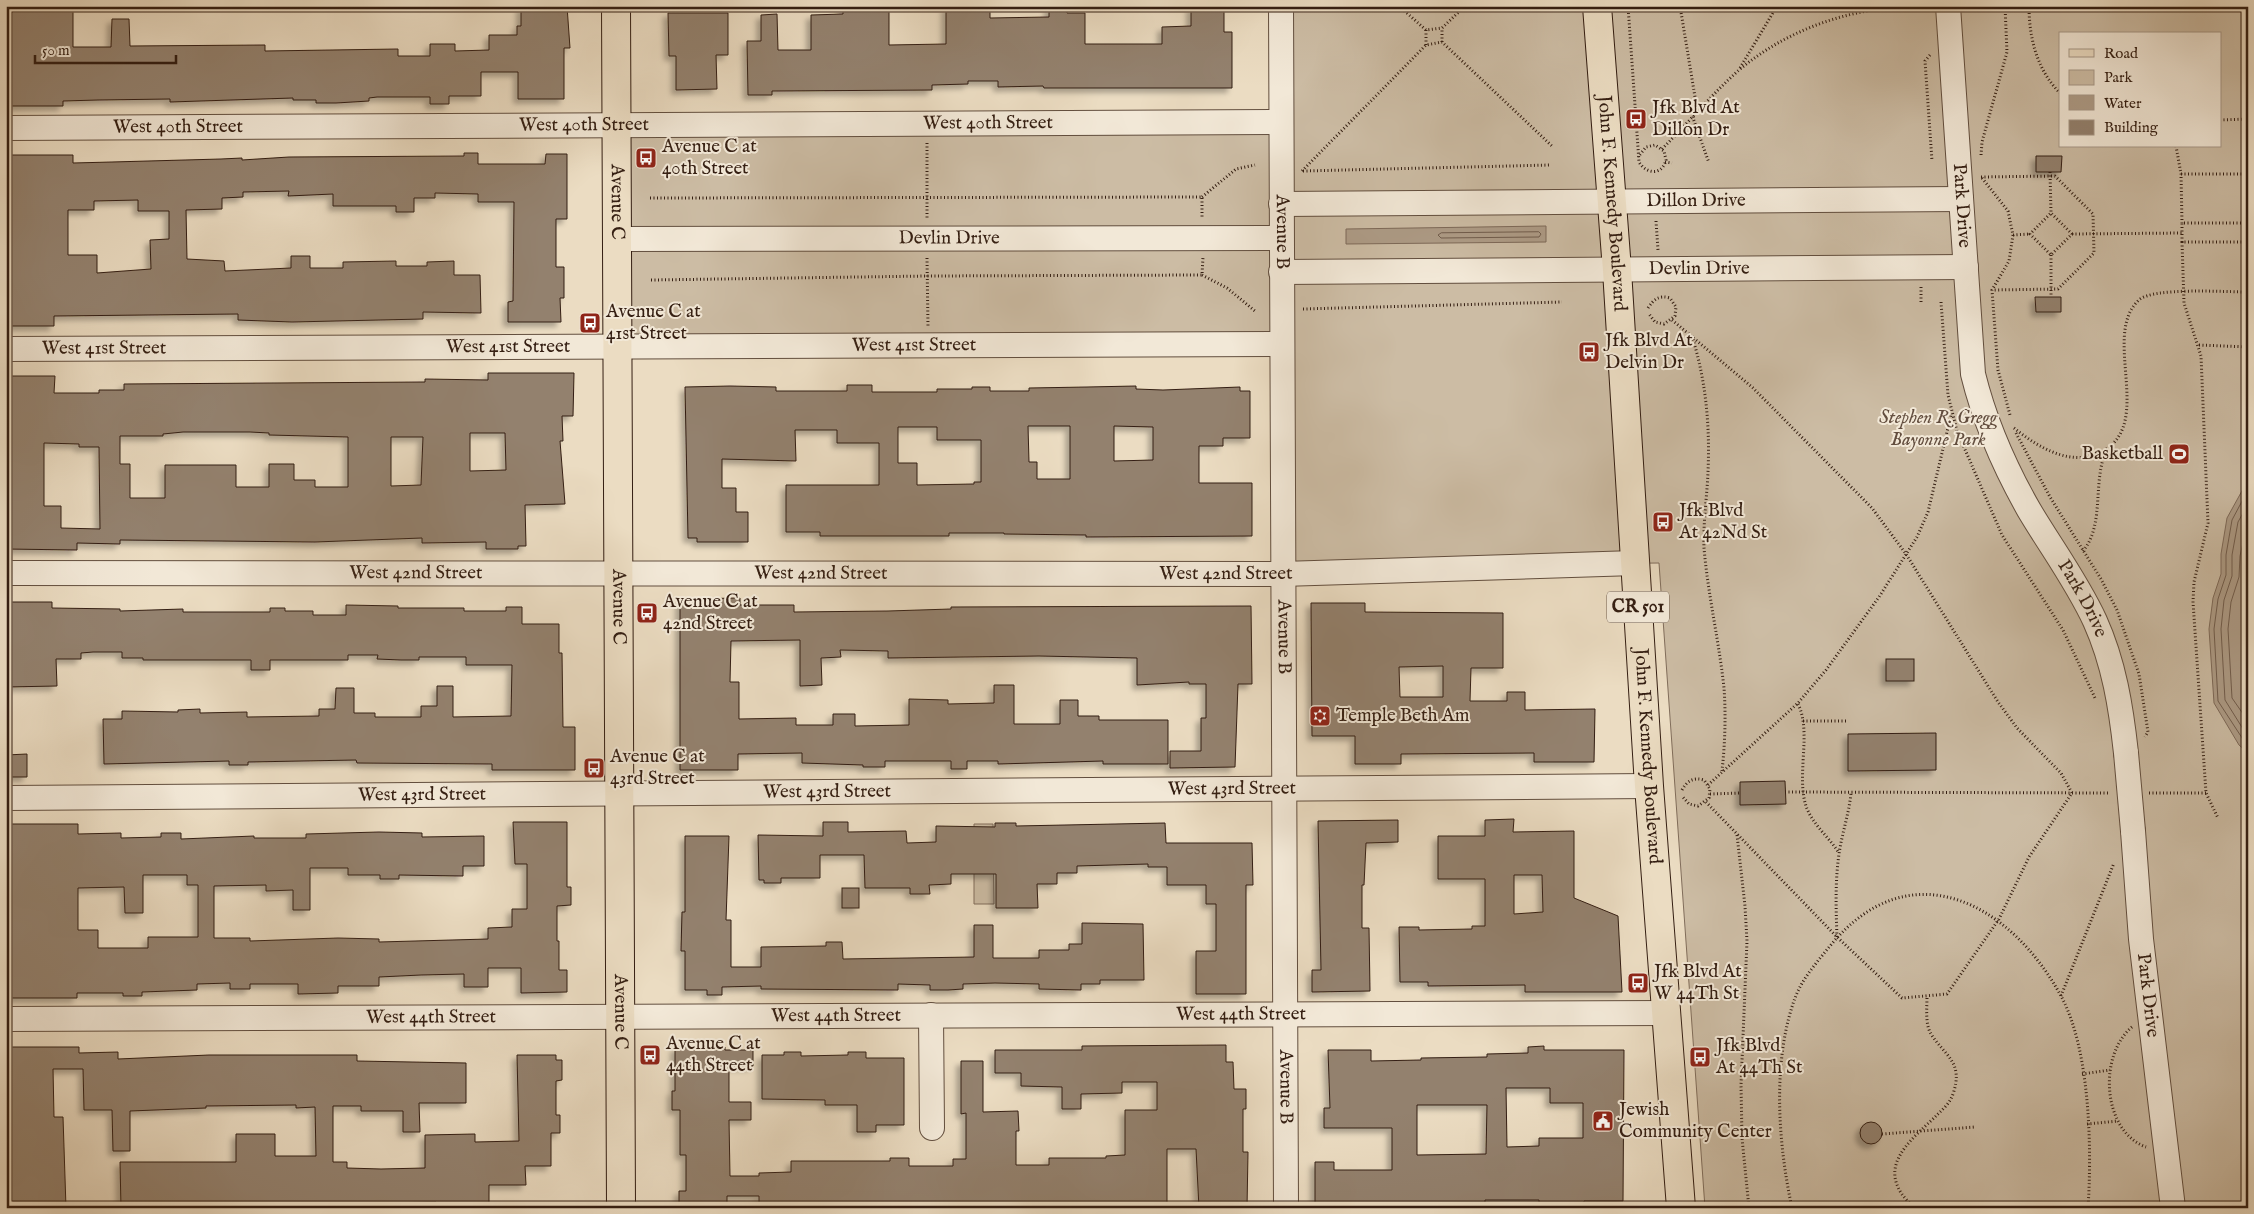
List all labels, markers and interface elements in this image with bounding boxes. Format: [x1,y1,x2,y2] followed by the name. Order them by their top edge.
[35,32,176,64] scale bar
[2059,32,2222,148] legend
[42,41,70,60] text: 50 m
[2104,44,2139,63] text: Road
[2104,68,2134,87] text: Park
[1592,93,1632,313] street label: John F. Kennedy Boulevard
[2104,94,2142,113] text: Water
[1650,96,1740,142] place label: Jfk Blvd At Dillon Dr
[1624,107,1648,131] bus stop icon: Jfk Blvd At Dillon Dr
[923,111,1054,136] street label: West 40th Street
[519,113,650,138] street label: West 40th Street
[113,115,244,139] street label: West 40th Street
[2104,118,2159,137] text: Building
[661,135,757,181] place label: Avenue C at 40th Street
[634,146,658,170] bus stop icon: Avenue C at 40th Street
[605,163,629,240] street label: Avenue C
[1947,163,1976,249] street label: Park Drive
[1646,189,1746,213] street label: Dillon Drive
[1270,194,1294,269] street label: Avenue B
[898,226,1000,251] street label: Devlin Drive
[1648,257,1750,281] street label: Devlin Drive
[605,300,701,346] place label: Avenue C at 41st Street
[578,311,602,335] bus stop icon: Avenue C at 41st Street
[1603,329,1693,375] place label: Jfk Blvd At Delvin Dr
[852,333,977,358] street label: West 41st Street
[446,335,571,359] street label: West 41st Street
[42,336,167,361] street label: West 41st Street
[1577,340,1601,364] bus stop icon: Jfk Blvd At Delvin Dr
[1879,406,1998,452] park label: Stephen R. Gregg Bayonne Park
[2081,442,2164,466] place label: Basketball
[2167,442,2191,466] sports icon: Basketball
[1677,499,1768,545] place label: Jfk Blvd At 42Nd St
[1651,510,1675,534] bus stop icon: Jfk Blvd At 42Nd St
[2052,555,2113,641] street label: Park Drive
[349,561,483,585] street label: West 42nd Street
[754,562,888,586] street label: West 42nd Street
[1159,562,1293,586] street label: West 42nd Street
[606,568,631,645] street label: Avenue C
[662,590,758,636] place label: Avenue C at 42nd Street
[1607,592,1669,622] road number: CR 501
[1271,599,1296,674] street label: Avenue B
[635,601,659,625] bus stop icon: Avenue C at 42nd Street
[1628,646,1667,866] street label: John F. Kennedy Boulevard
[1308,704,1332,728] synagogue icon: Temple Beth Am
[1336,704,1470,728] place label: Temple Beth Am
[609,745,705,791] place label: Avenue C at 43rd Street
[582,756,606,780] bus stop icon: Avenue C at 43rd Street
[1168,777,1297,802] street label: West 43rd Street
[763,780,892,804] street label: West 43rd Street
[358,782,487,807] street label: West 43rd Street
[2131,952,2165,1039] street label: Park Drive
[1652,960,1742,1006] place label: Jfk Blvd At W 44Th St
[1626,971,1650,995] bus stop icon: Jfk Blvd At W 44Th St
[608,973,632,1050] street label: Avenue C
[1176,1002,1307,1027] street label: West 44th Street
[771,1004,902,1028] street label: West 44th Street
[366,1005,497,1030] street label: West 44th Street
[665,1032,761,1078] place label: Avenue C at 44th Street
[1714,1034,1803,1080] place label: Jfk Blvd At 44Th St
[638,1043,662,1067] bus stop icon: Avenue C at 44th Street
[1688,1045,1712,1069] bus stop icon: Jfk Blvd At 44Th St
[1273,1049,1298,1124] street label: Avenue B
[1617,1098,1772,1144] place label: Jewish Community Center
[1591,1109,1615,1133] public building icon: Jewish Community Center

